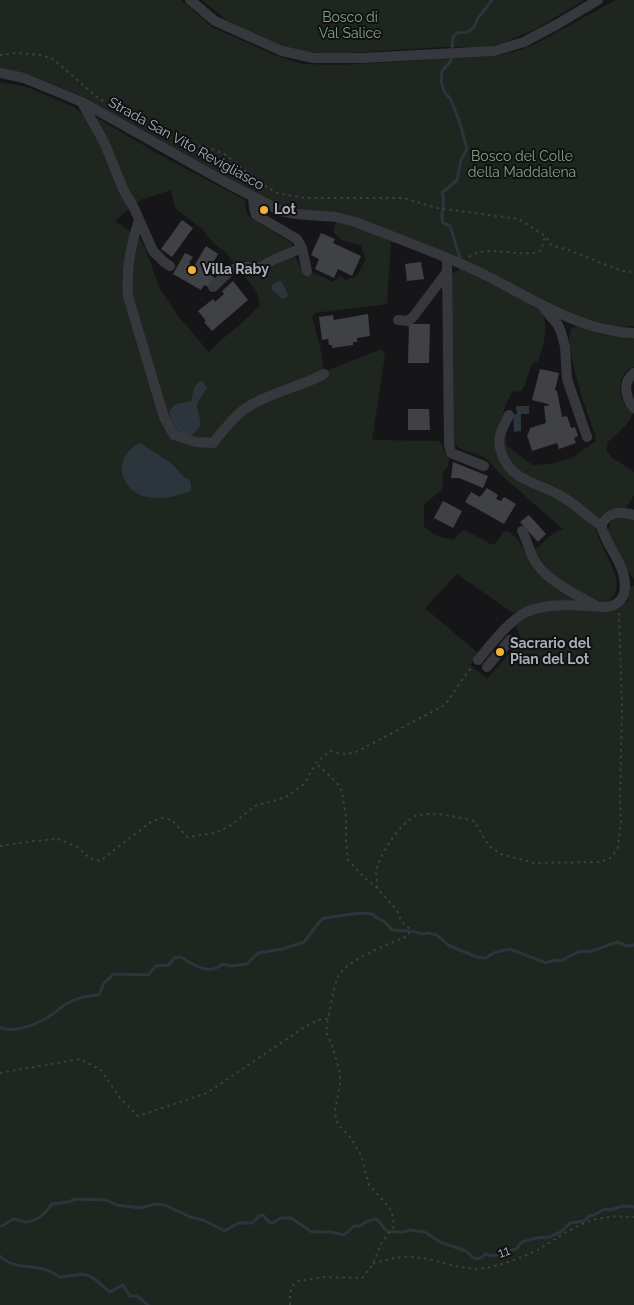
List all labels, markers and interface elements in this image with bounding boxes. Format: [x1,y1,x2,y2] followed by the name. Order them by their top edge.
[319,10,381,42] park label: Bosco di Val Salice
[105,94,267,194] street label: Strada San Vito Revigliasco
[468,149,576,182] park label: Bosco del Colle della Maddalena
[274,202,296,218] place label: Lot
[258,204,270,216] marker: Lot
[202,262,269,278] place label: Villa Raby
[186,264,198,276] marker: Villa Raby
[510,636,591,669] place label: Sacrario del Pian del Lot
[494,646,506,658] marker: Sacrario del Pian del Lot
[496,1242,512,1262] street label: 11

